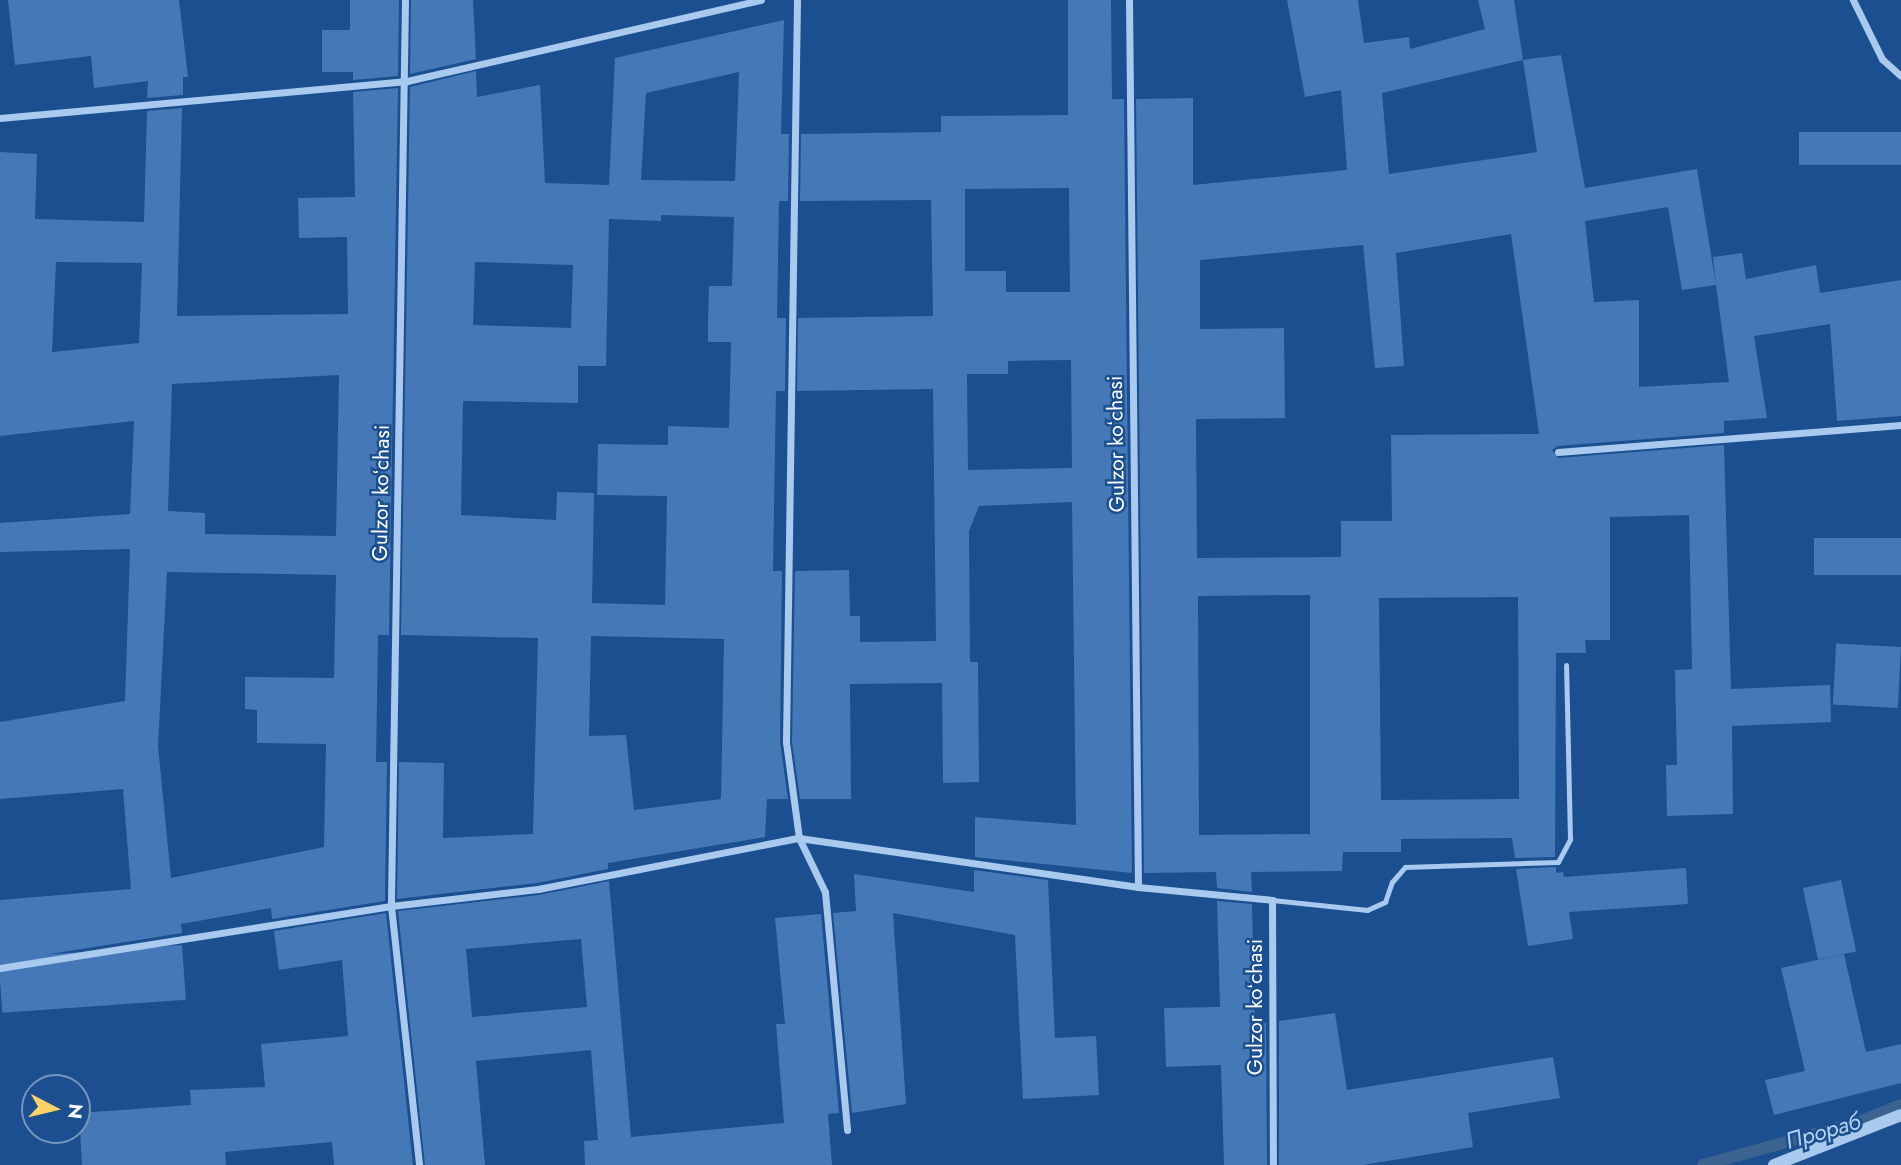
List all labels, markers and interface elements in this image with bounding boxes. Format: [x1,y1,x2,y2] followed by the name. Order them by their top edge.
[1102,375,1130,513] street label: Gulzor koʻchasi
[367,424,395,562] street label: Gulzor koʻchasi
[1242,939,1268,1075] street label: Gulzor koʻchasi
[21,1074,91,1144] north arrow
[61,1102,90,1121] text: N
[1782,1107,1864,1155] water label: Прораб

